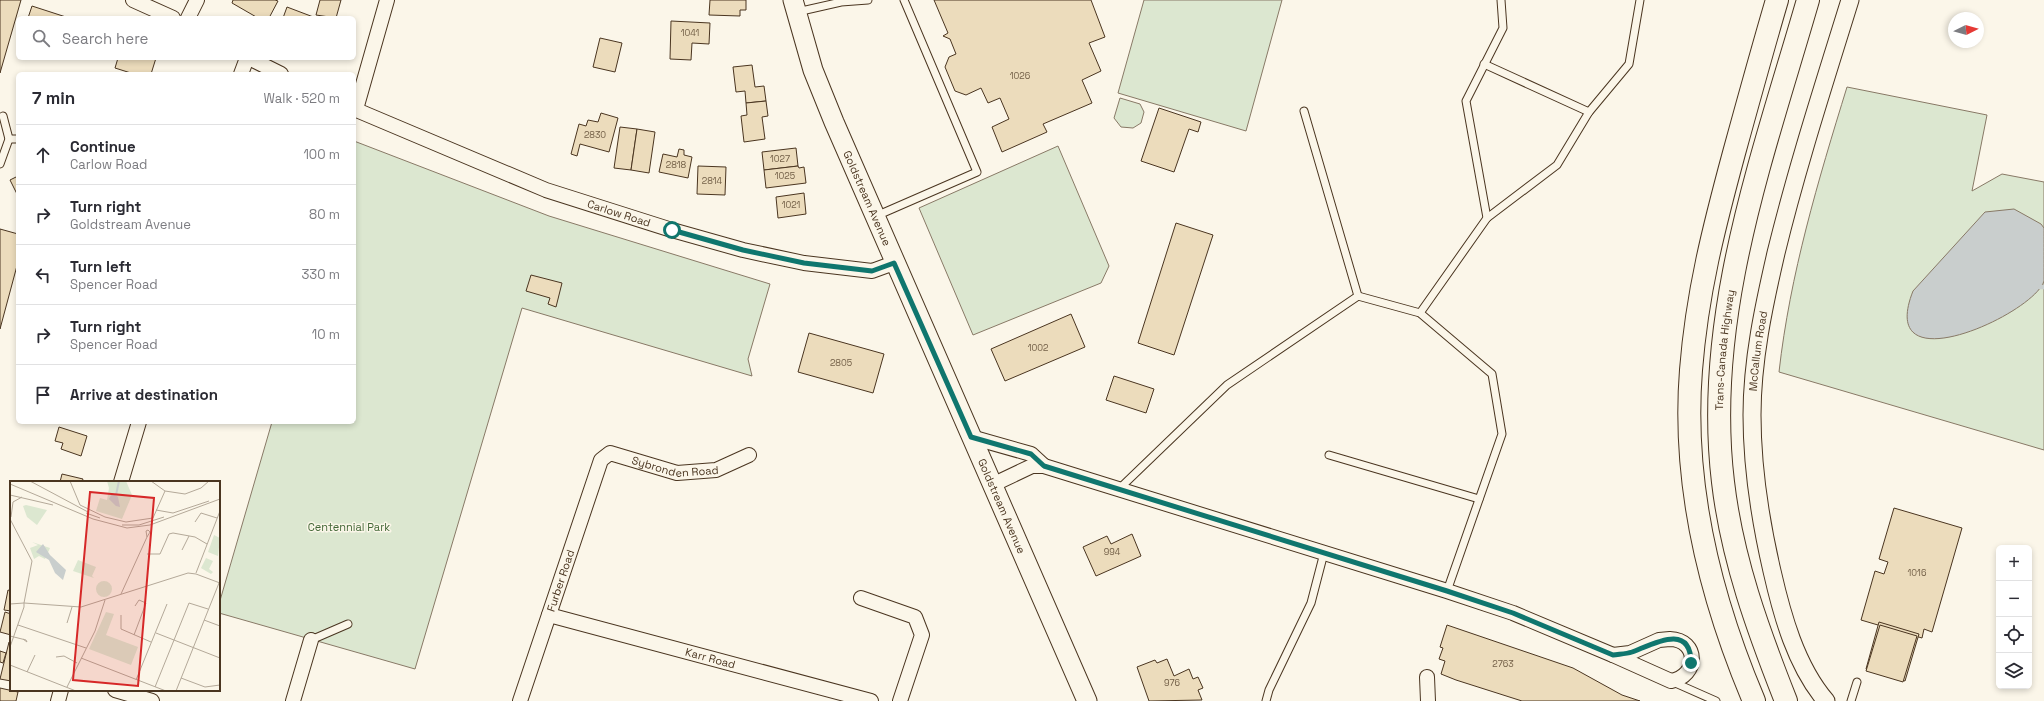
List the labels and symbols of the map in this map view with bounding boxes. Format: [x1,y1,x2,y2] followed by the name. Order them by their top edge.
[1948,12,1984,48] north arrow
[681,27,700,39] house number: 1041
[1010,70,1031,82] house number: 1026
[584,129,606,141] house number: 2830
[840,148,894,248] street label: Goldstream Avenue
[770,153,790,165] house number: 1027
[666,159,687,171] house number: 2818
[775,170,795,182] house number: 1025
[702,175,723,187] house number: 2814
[586,197,652,230] street label: Carlow Road
[782,199,801,211] house number: 1021
[663,221,681,239] route start
[1712,288,1738,410] street label: Trans-Canada Highway
[1746,310,1770,392] street label: McCallum Road
[1028,342,1048,354] house number: 1002
[830,357,852,369] house number: 2805
[630,453,719,480] street label: Sybronden Road
[975,456,1029,556] street label: Goldstream Avenue
[10,481,220,691] inset map
[308,520,390,534] park label: Centennial Park
[1104,546,1121,558] house number: 994
[544,548,577,613] street label: Furber Road
[1908,567,1927,579] house number: 1016
[684,645,737,671] street label: Karr Road
[1682,654,1700,672] route end
[1492,658,1514,670] house number: 2763
[1164,677,1180,689] house number: 976

